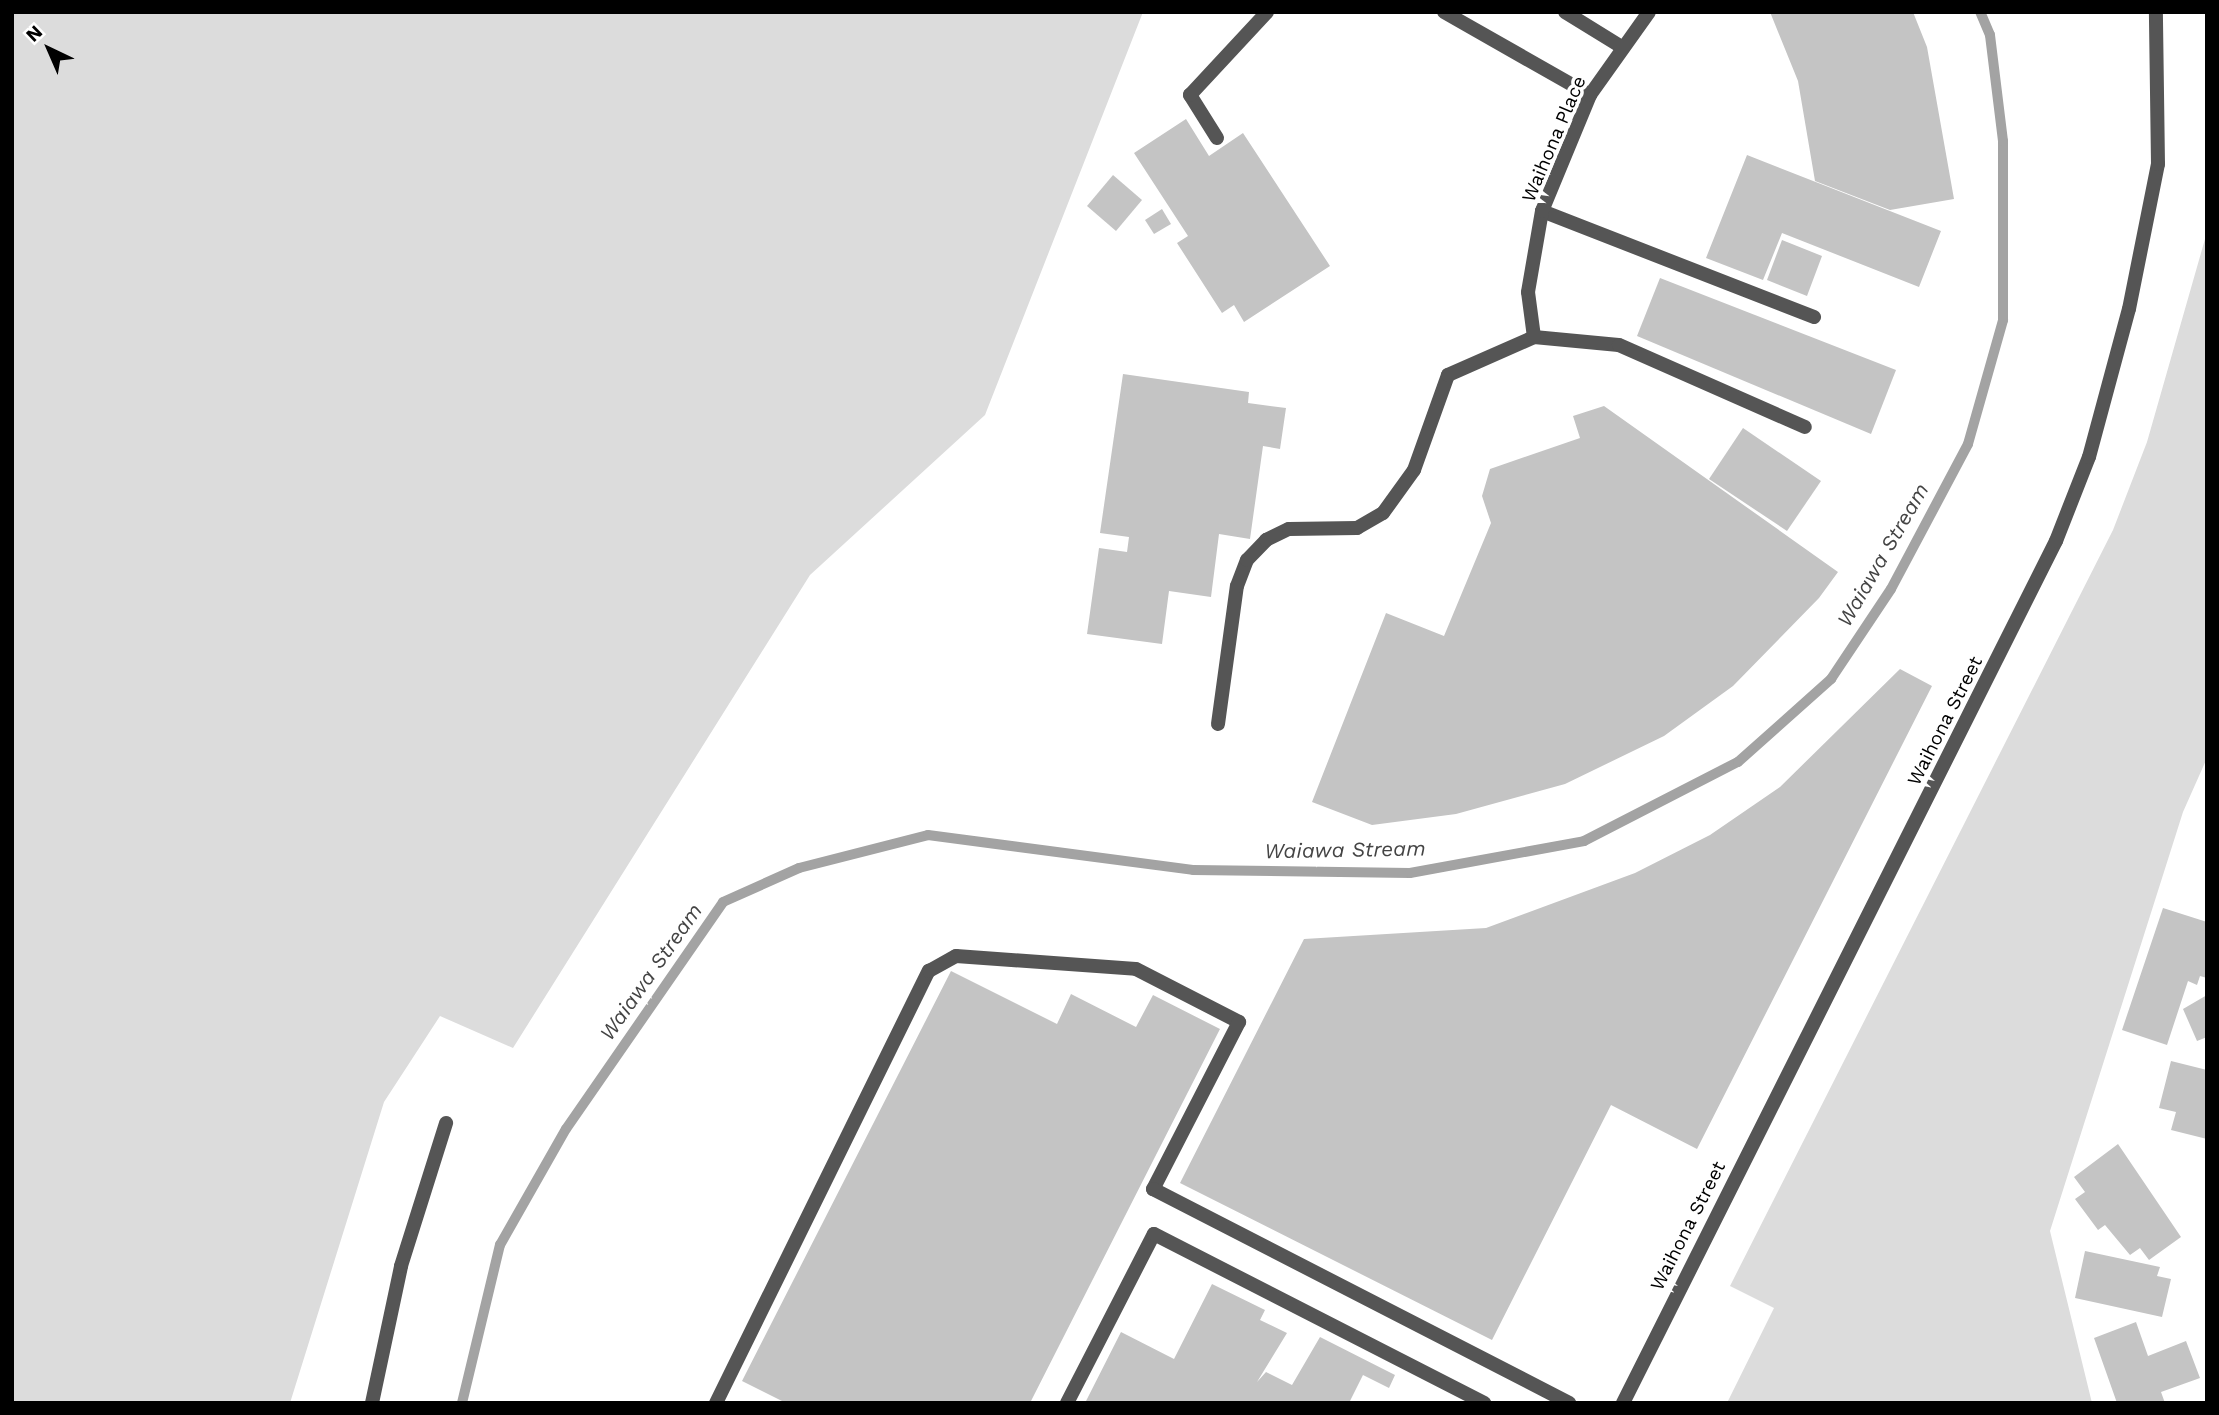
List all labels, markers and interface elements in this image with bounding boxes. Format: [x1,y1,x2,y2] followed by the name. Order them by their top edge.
[14,14,84,84] north arrow
[21,20,47,47] text: N
[1517,72,1591,206] street label: Waihona Place
[1832,479,1934,631] water label: Waiawa Stream
[1902,652,1988,790] street label: Waihona Street
[1264,836,1426,864] water label: Waiawa Stream
[594,899,708,1045] water label: Waiawa Stream
[1645,1157,1731,1295] street label: Waihona Street

